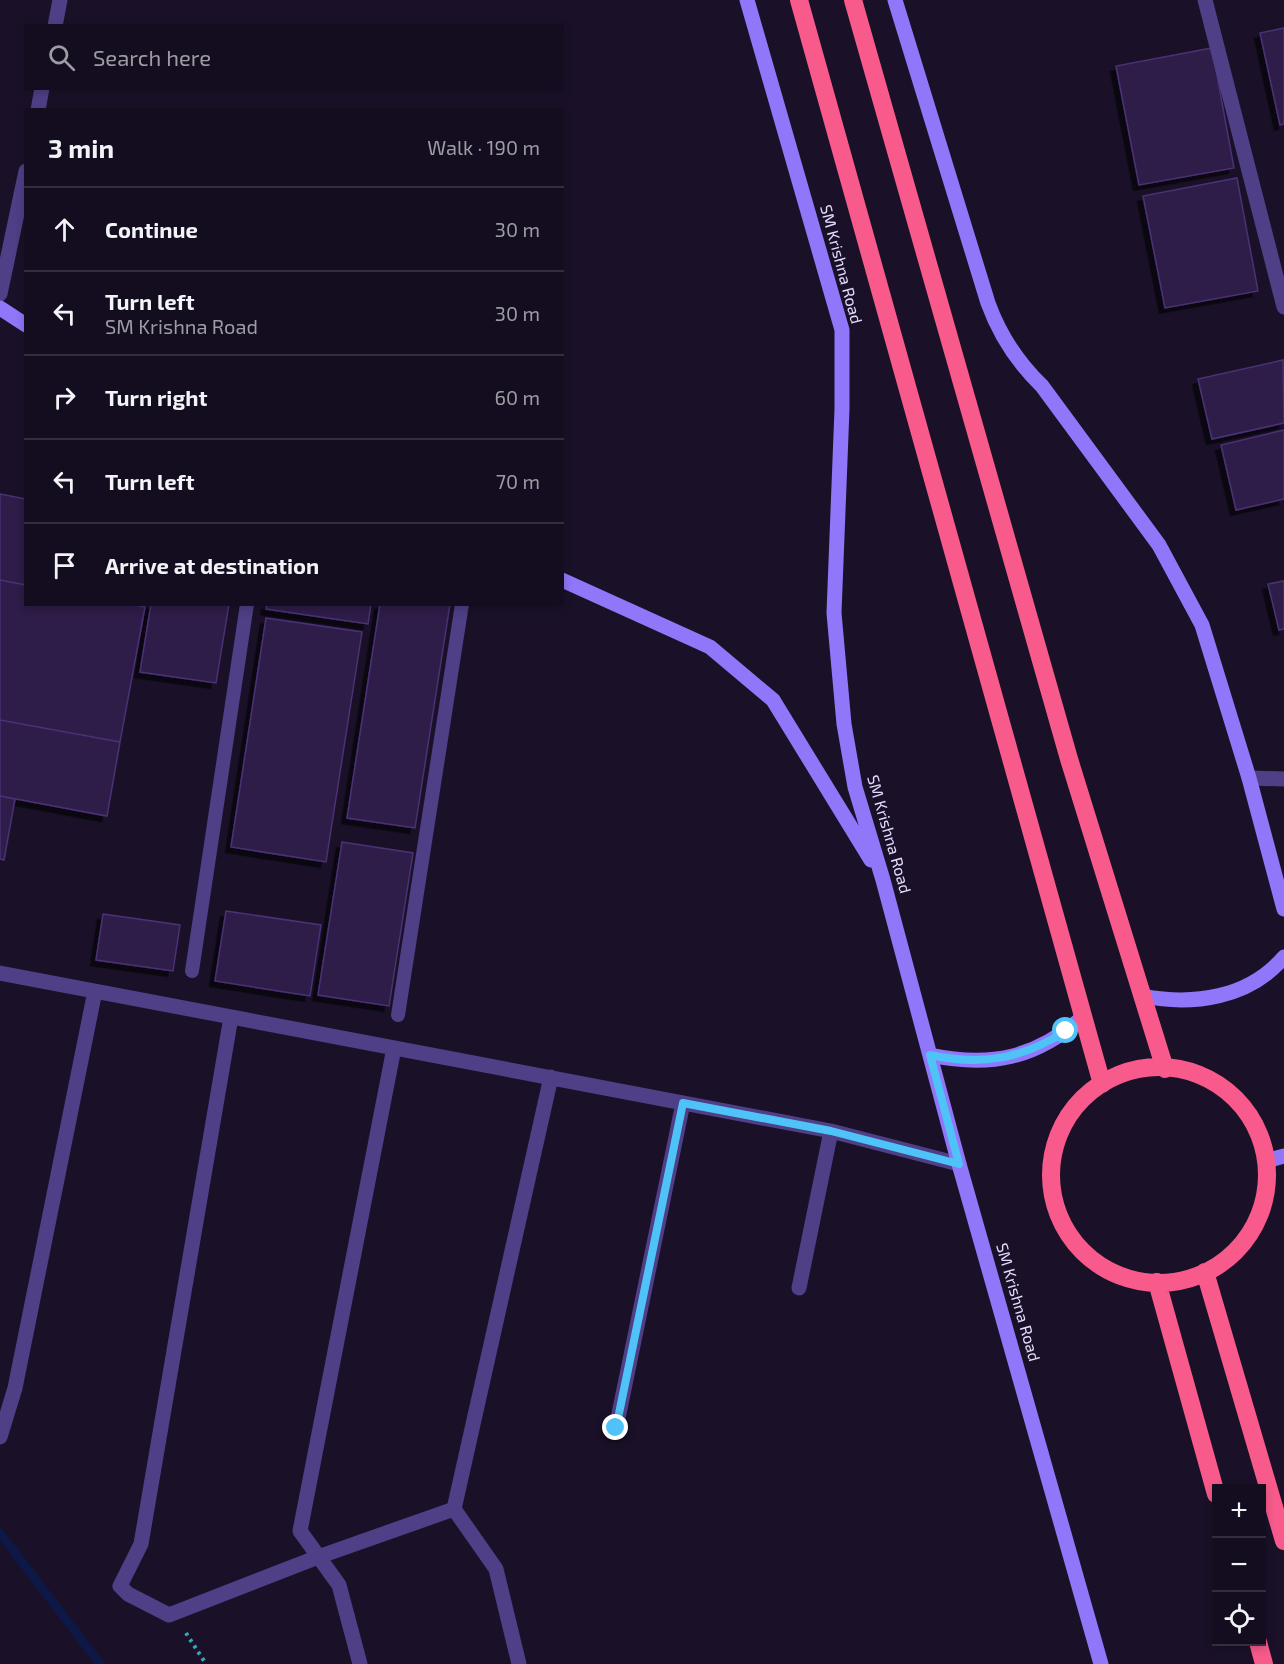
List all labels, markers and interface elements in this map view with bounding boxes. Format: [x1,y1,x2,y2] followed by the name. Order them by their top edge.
[24,24,564,90] search box
[45,41,78,74] icon: search
[93,44,211,70] text: Search here
[48,132,114,163] text: 3 min
[427,135,540,159] text: Walk · 190 m
[817,202,867,326] street label: SM Krishna Road
[48,213,81,246] icon: ahead
[105,216,198,242] text: Continue
[495,217,540,241] text: 30 m
[105,288,194,314] text: Turn left
[48,297,81,330] icon: left
[495,301,540,325] text: 30 m
[105,314,258,338] text: SM Krishna Road
[48,381,81,414] icon: right
[105,384,207,410] text: Turn right
[495,385,540,409] text: 60 m
[48,465,81,498] icon: left
[105,468,194,494] text: Turn left
[496,469,540,493] text: 70 m
[48,549,81,582] icon: arrive
[105,552,319,578] text: Arrive at destination
[864,773,916,895] street label: SM Krishna Road
[1052,1017,1078,1043] route start
[993,1241,1045,1363] street label: SM Krishna Road
[602,1414,628,1440] route end
[1212,1484,1266,1646] map controls
[1212,1484,1266,1538] button: +
[1212,1538,1266,1592] button: −
[1212,1592,1266,1646] button: locate

